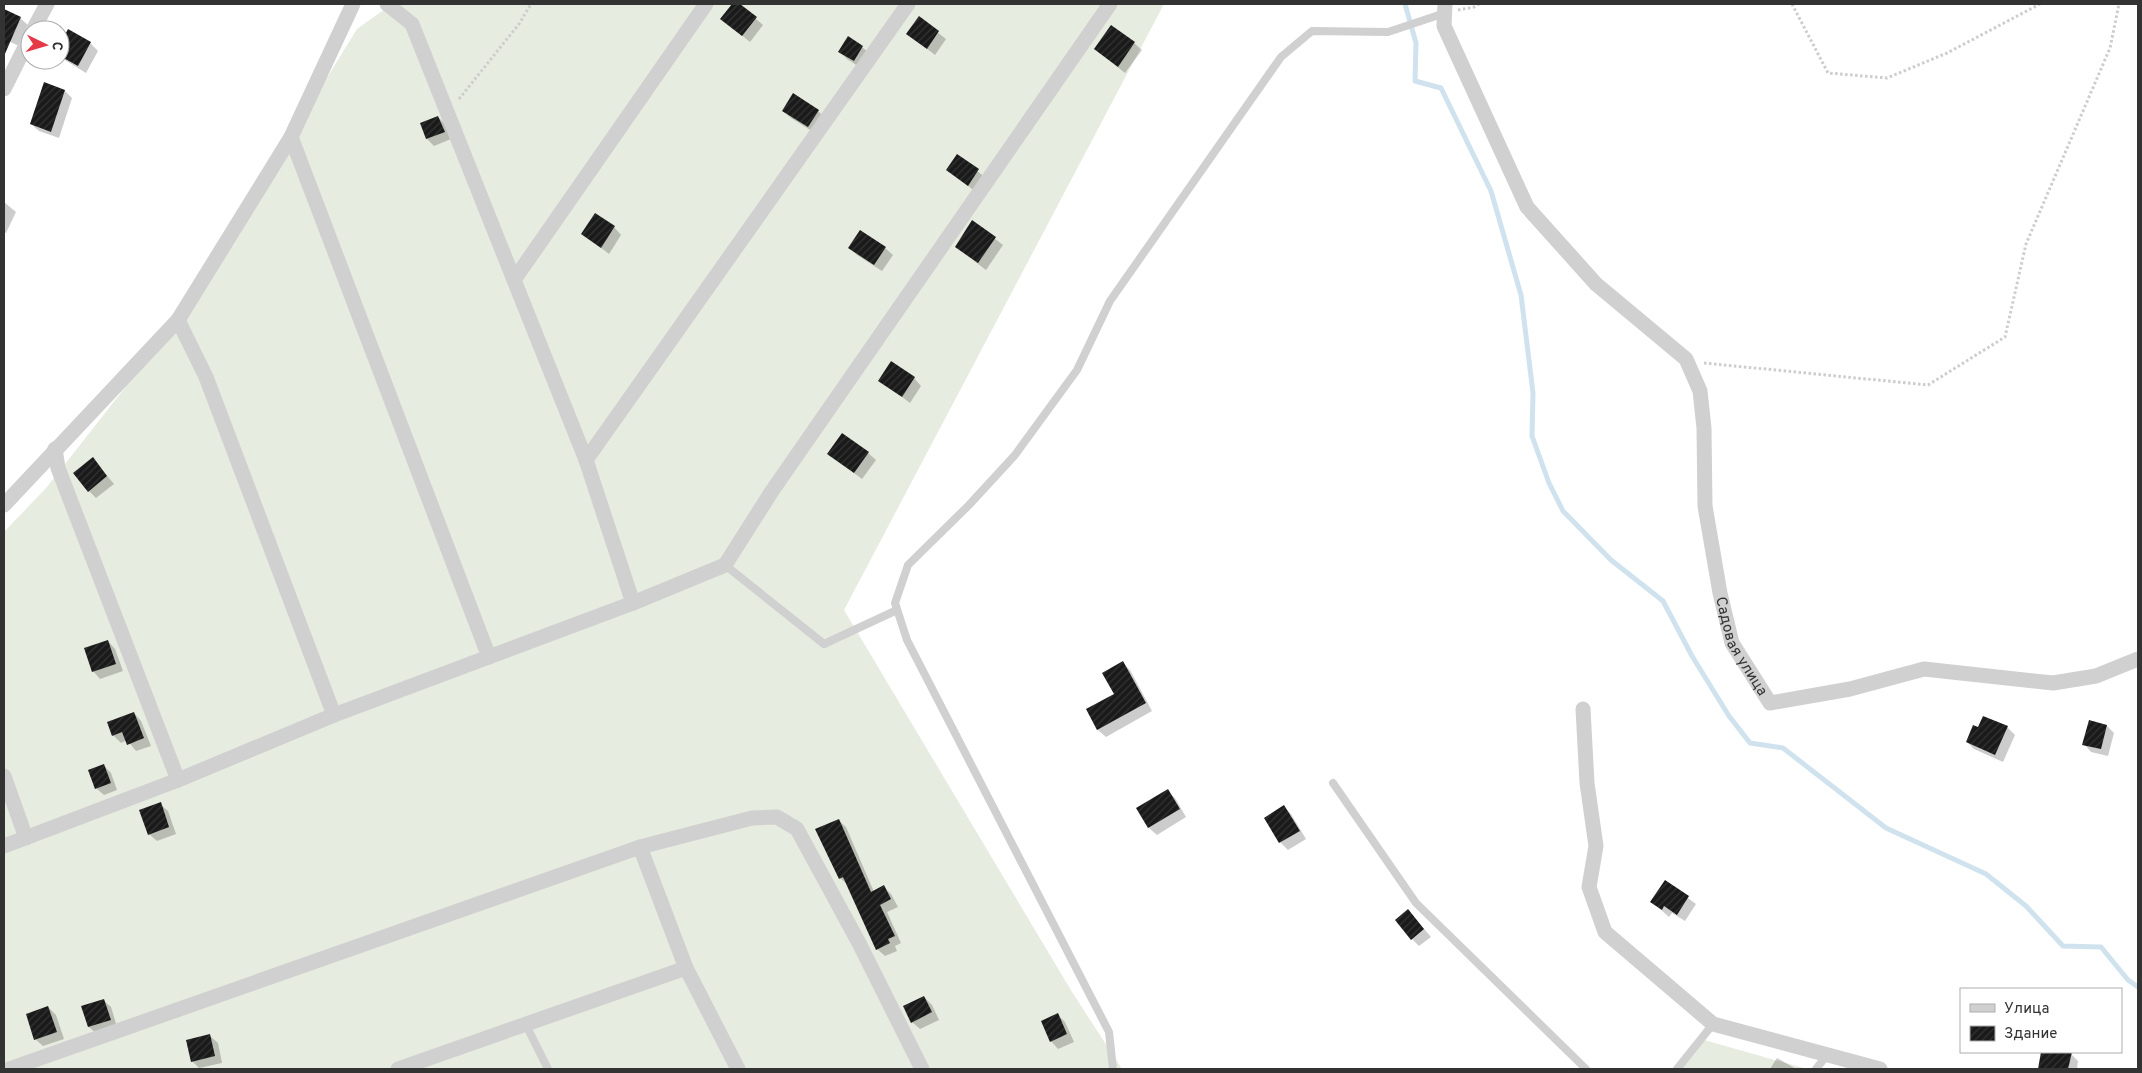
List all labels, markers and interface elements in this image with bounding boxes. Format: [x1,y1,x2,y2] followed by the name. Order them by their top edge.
[20,20,70,70] north arrow
[48,41,65,51] text: С
[1710,595,1771,700] street label: Садовая улица
[1960,988,2122,1053] legend
[2004,1000,2049,1019] text: Улица
[2004,1025,2057,1044] text: Здание

